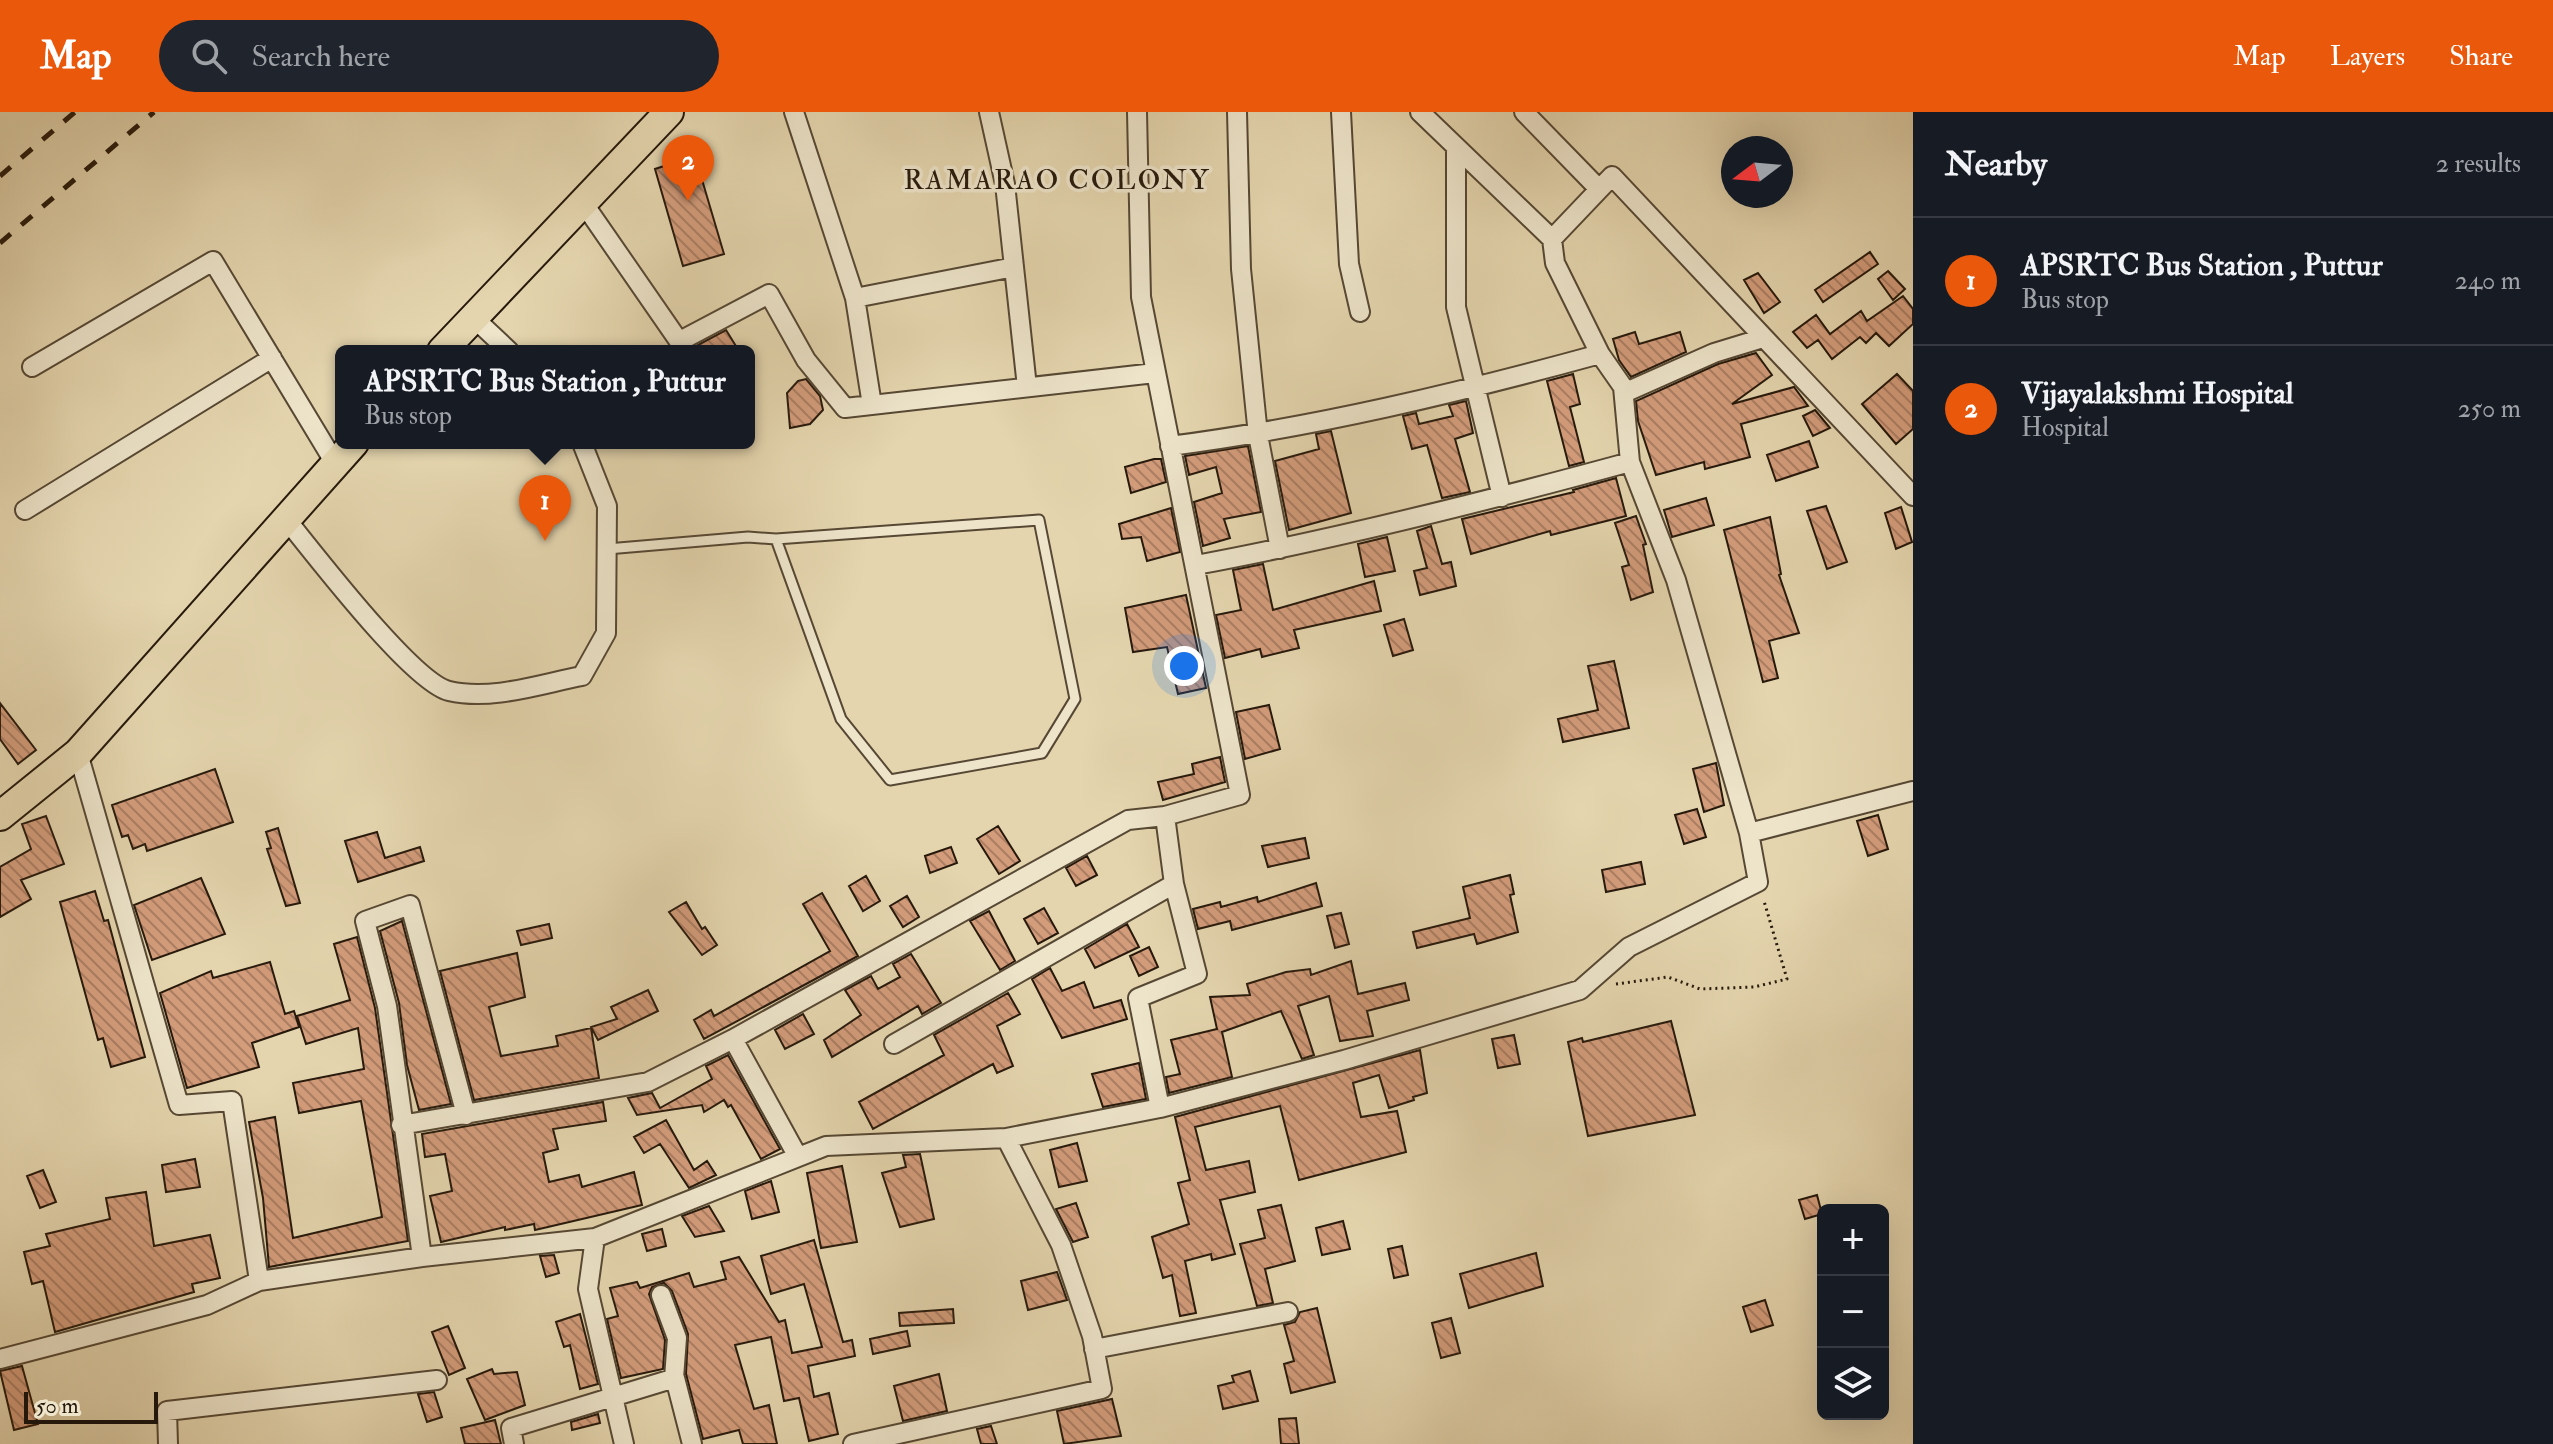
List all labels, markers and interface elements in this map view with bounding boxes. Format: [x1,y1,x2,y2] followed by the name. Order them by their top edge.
[159,20,719,92] search box
[40,32,111,80] text: Map
[187,34,231,78] icon: search
[251,38,390,75] text: Search here
[2233,39,2286,74] text: Map
[2330,39,2405,74] text: Layers
[2449,39,2513,74] text: Share
[662,135,714,201] pin: 2
[1721,136,1793,208] north arrow
[1945,143,2047,186] text: Nearby
[2436,148,2521,180] text: 2 results
[903,163,1211,198] district label: RAMARAO COLONY
[2021,247,2383,284] text: APSRTC Bus Station , Puttur
[1966,265,1976,297] text: 1
[2455,265,2521,297] text: 240 m
[2021,284,2109,316] text: Bus stop
[335,345,755,449] popup
[364,363,726,400] text: APSRTC Bus Station , Puttur
[2021,375,2294,412] text: Vijayalakshmi Hospital
[1964,393,1978,425] text: 2
[2458,393,2521,425] text: 250 m
[364,400,452,432] text: Bus stop
[2021,412,2109,444] text: Hospital
[519,475,571,541] pin: 1
[1164,646,1204,686] your location
[1817,1204,1889,1420] map controls
[1817,1204,1889,1276] button: +
[1817,1276,1889,1348] button: −
[1817,1348,1889,1420] button: layers
[24,1388,158,1424] scale bar
[36,1392,78,1420] text: 50 m

